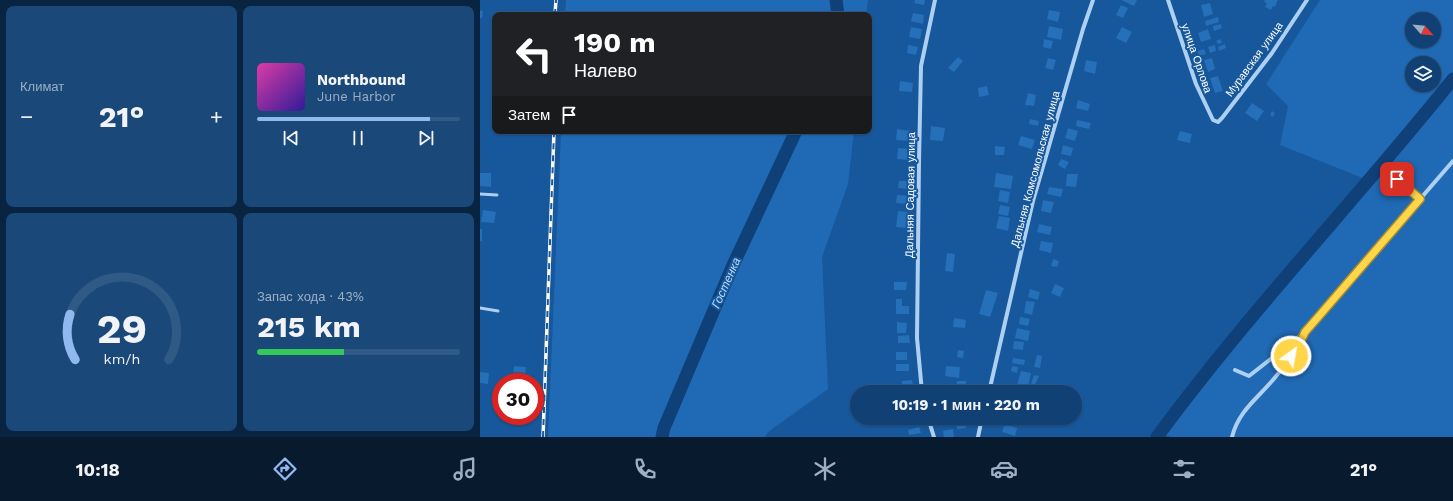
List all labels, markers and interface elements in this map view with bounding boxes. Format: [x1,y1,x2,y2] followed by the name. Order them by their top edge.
[1405,12,1441,48] north arrow
[1405,12,1441,92] map controls
[1223,19,1286,99] street label: Муравская улица
[1179,22,1215,96] street label: улица Орлова
[574,26,656,59] text: 190 m
[508,28,560,80] icon: left
[1405,56,1441,92] button: layers
[574,60,637,81] text: Налево
[317,71,406,89] text: Northbound
[20,79,64,94] text: Климат
[317,89,396,104] text: June Harbor
[1008,89,1063,249] street label: Дальняя Комсомольская улица
[99,99,144,134] text: 21°
[20,104,33,129] text: −
[210,104,223,129] text: +
[558,104,580,126] icon: arrive
[508,106,550,124] text: Затем
[280,127,302,149] icon: previous
[347,127,369,149] icon: pause
[415,127,437,149] icon: next
[903,131,918,258] street label: Дальняя Садовая улица
[1380,162,1414,196] pin
[1386,168,1408,190] icon: arrive
[709,255,744,311] water label: Гостенка
[257,289,364,304] text: Запас хода · 43%
[96,304,147,353] text: 29
[257,309,361,344] text: 215 km
[1270,335,1312,377] position arrow
[103,350,140,366] text: km/h
[492,373,544,425] speed limit sign: 30
[892,396,1040,414] text: 10:19 · 1 мин · 220 m
[271,455,299,483] icon: directions
[451,455,479,483] icon: music
[631,455,659,483] icon: phone
[811,455,839,483] icon: climate
[990,455,1018,483] icon: car
[1170,455,1198,483] icon: filters
[76,459,120,480] text: 10:18
[1350,459,1377,480] text: 21°

